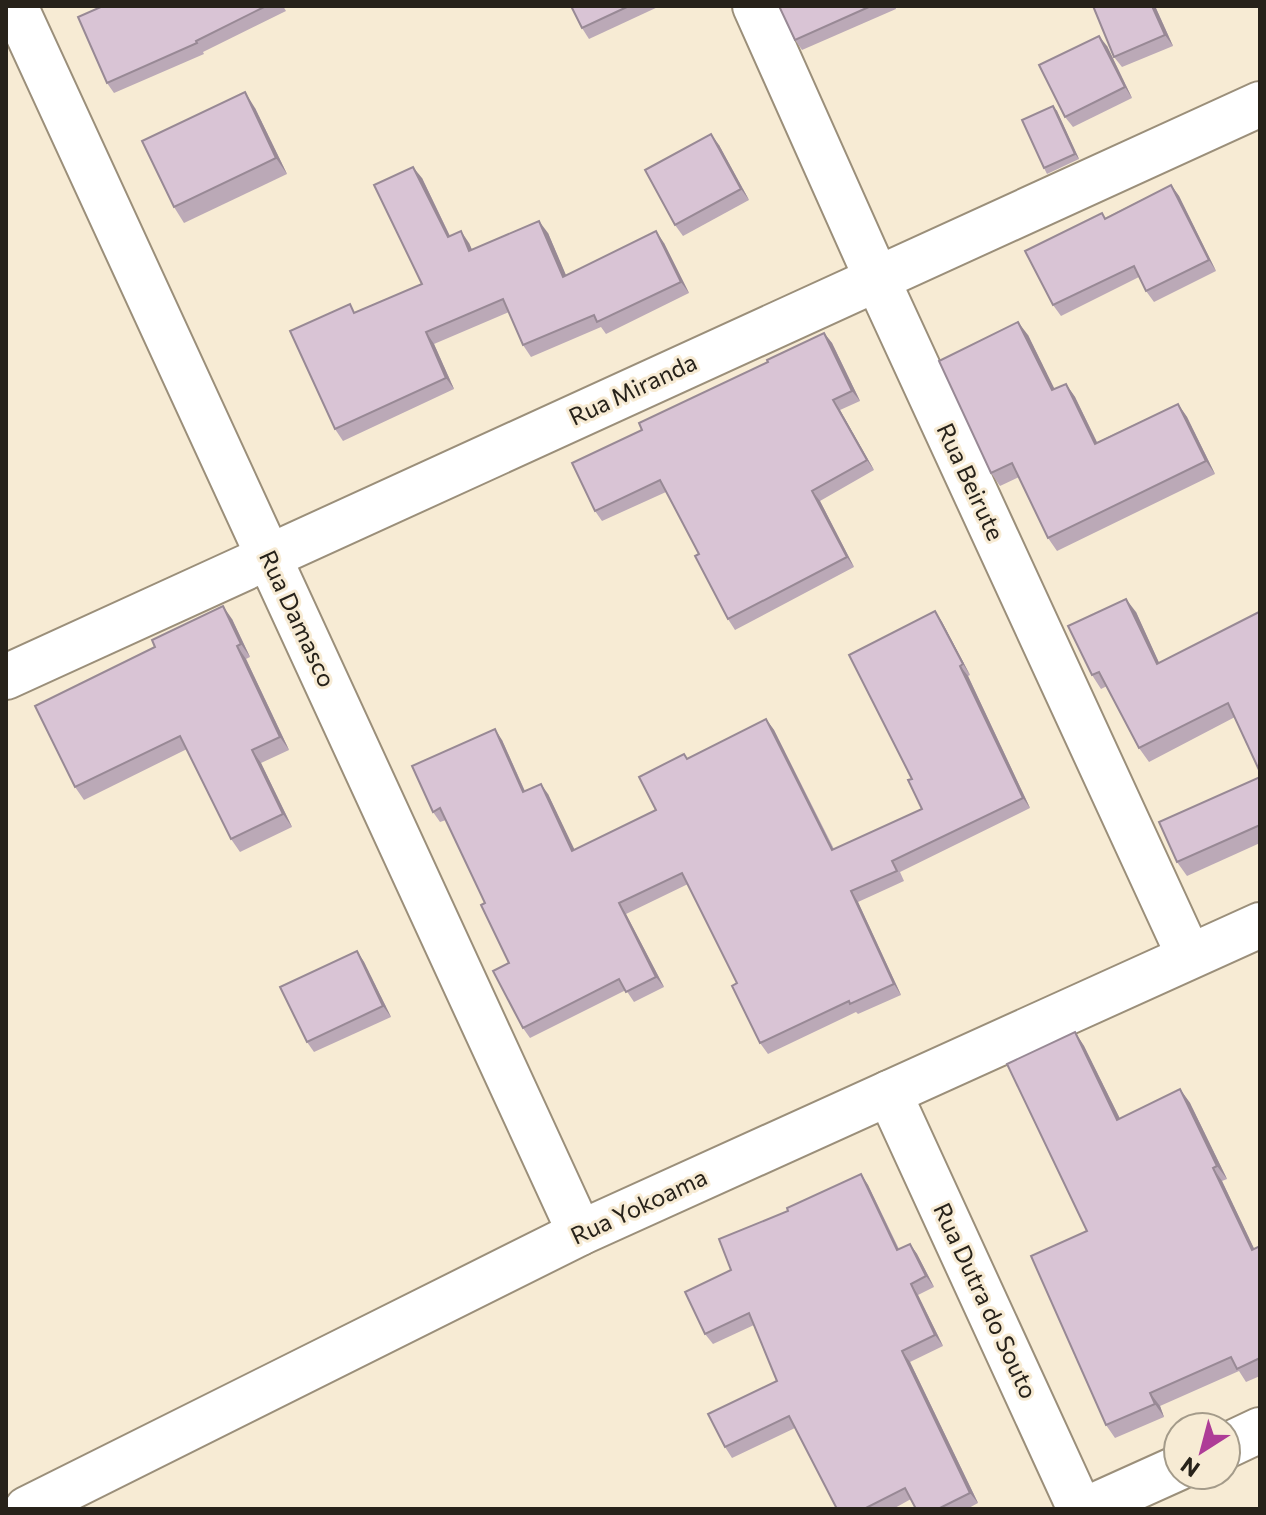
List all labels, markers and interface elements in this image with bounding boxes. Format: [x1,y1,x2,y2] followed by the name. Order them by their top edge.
[564,346,701,431] street label: Rua Miranda
[932,418,1011,545] street label: Rua Beirute
[254,545,343,691] street label: Rua Damasco
[566,1161,711,1250] street label: Rua Yokoama
[928,1198,1044,1403] street label: Rua Dutra do Souto
[1162,1411,1242,1491] north arrow
[1175,1452,1205,1483] text: N

